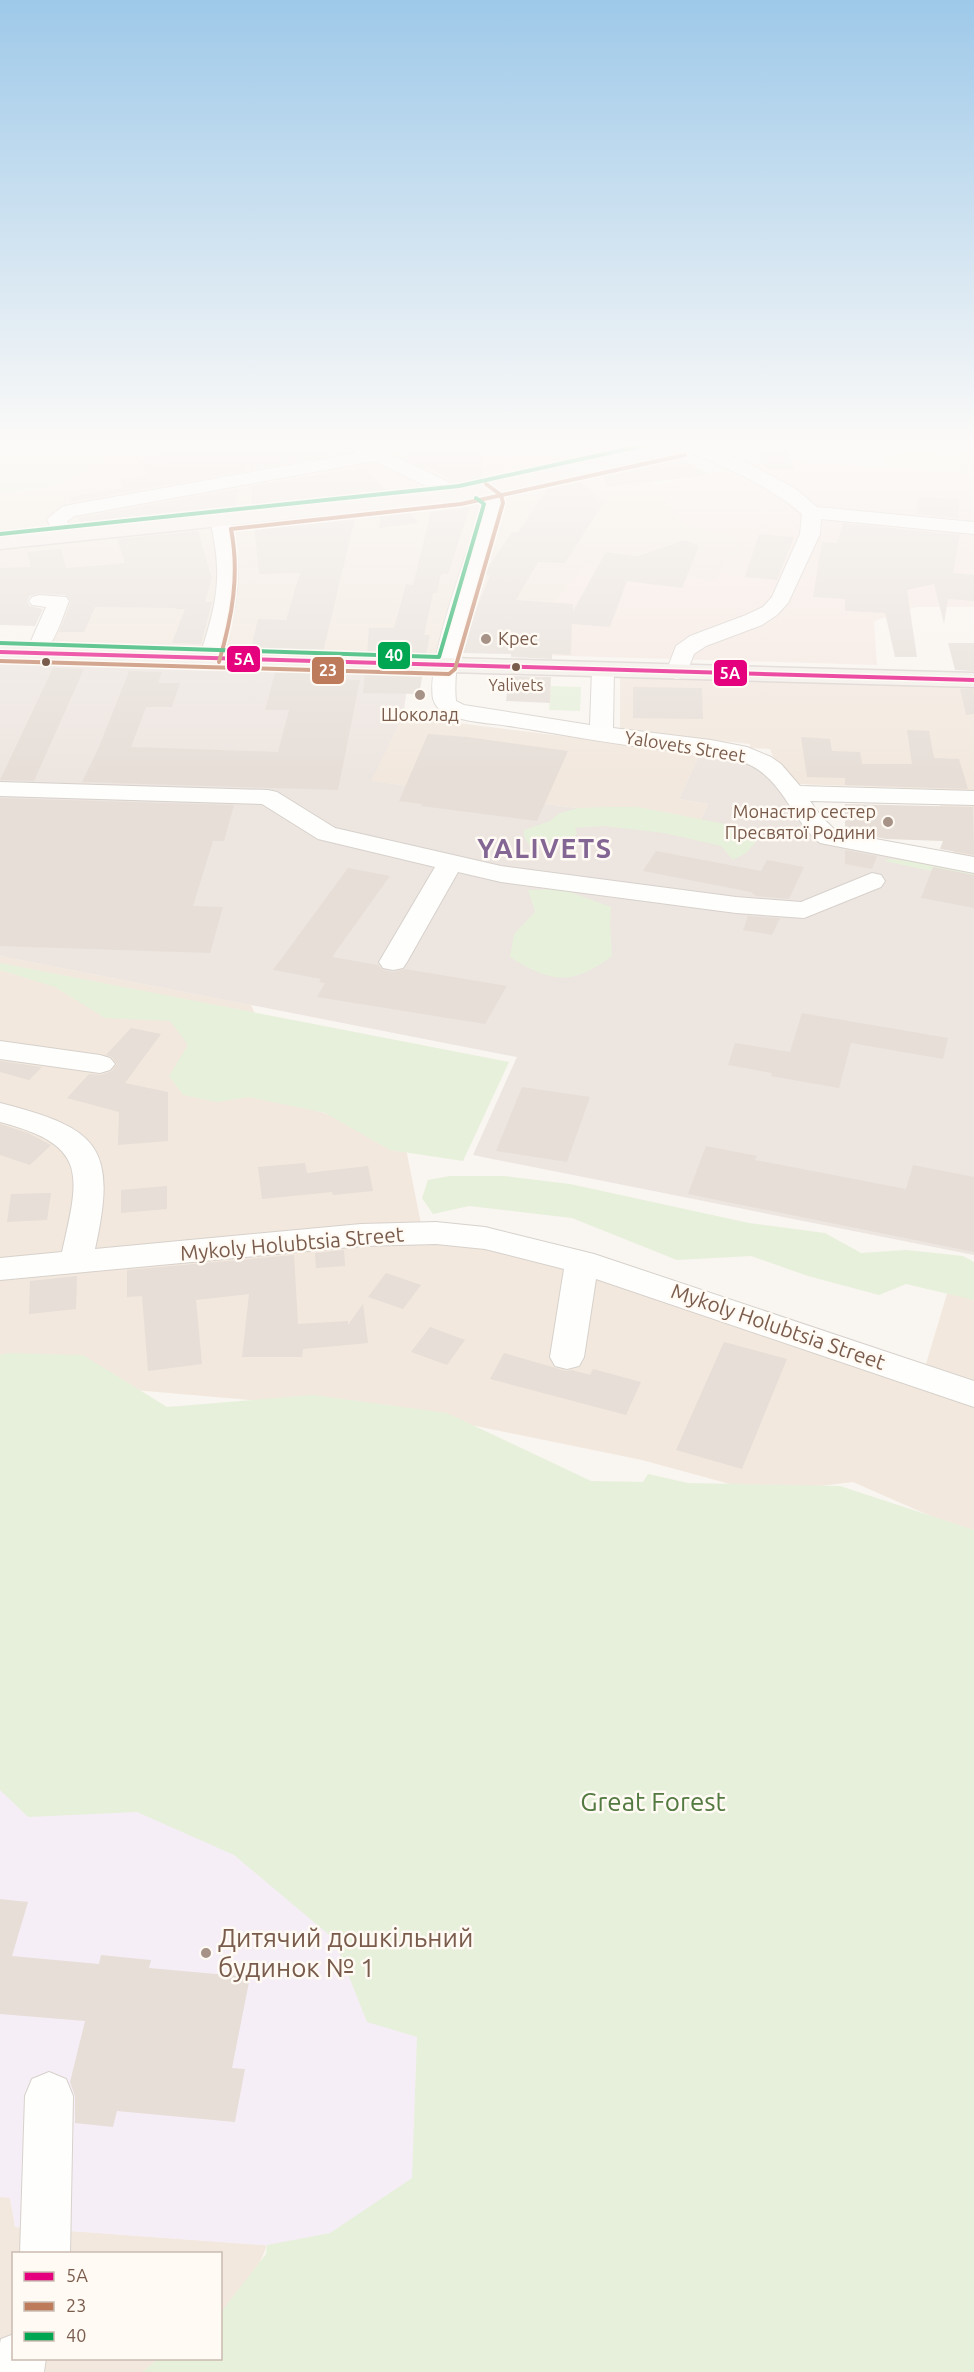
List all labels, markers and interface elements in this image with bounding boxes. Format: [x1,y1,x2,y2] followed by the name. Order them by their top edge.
[498,628,538,648] place label: Крес
[479,632,493,646] marker: Крес
[377,641,411,670] line badge: 40
[226,645,261,673] line badge: 5А
[385,646,403,664] text: 40
[234,650,255,668] text: 5А
[40,656,52,668] unlabelled marker
[311,656,345,685] line badge: 23
[713,659,748,687] line badge: 5А
[319,661,337,679] text: 23
[510,661,522,673] marker: Yalivets
[720,664,741,682] text: 5А
[489,676,543,694] place label: Yalivets
[413,688,427,702] marker: Шоколад
[381,704,459,724] place label: Шоколад
[623,727,747,765] street label: Yalovets Street
[725,801,876,842] place label: Монастир сестер Пресвятої Родини
[881,815,895,829] marker: Монастир сестер Пресвятої Родини
[477,833,613,863] district label: YALIVETS
[179,1221,405,1265] street label: Mykoly Holubtsia Street
[668,1278,888,1374] street label: Mykoly Holubtsia Street
[580,1787,726,1816] park label: Great Forest
[218,1923,473,1982] place label: Дитячий дошкільний будинок № 1
[199,1946,213,1960] marker: Дитячий дошкільний будинок № 1
[12,2252,222,2360] legend
[66,2265,88,2285] text: 5А
[66,2295,86,2315] text: 23
[66,2325,86,2345] text: 40

